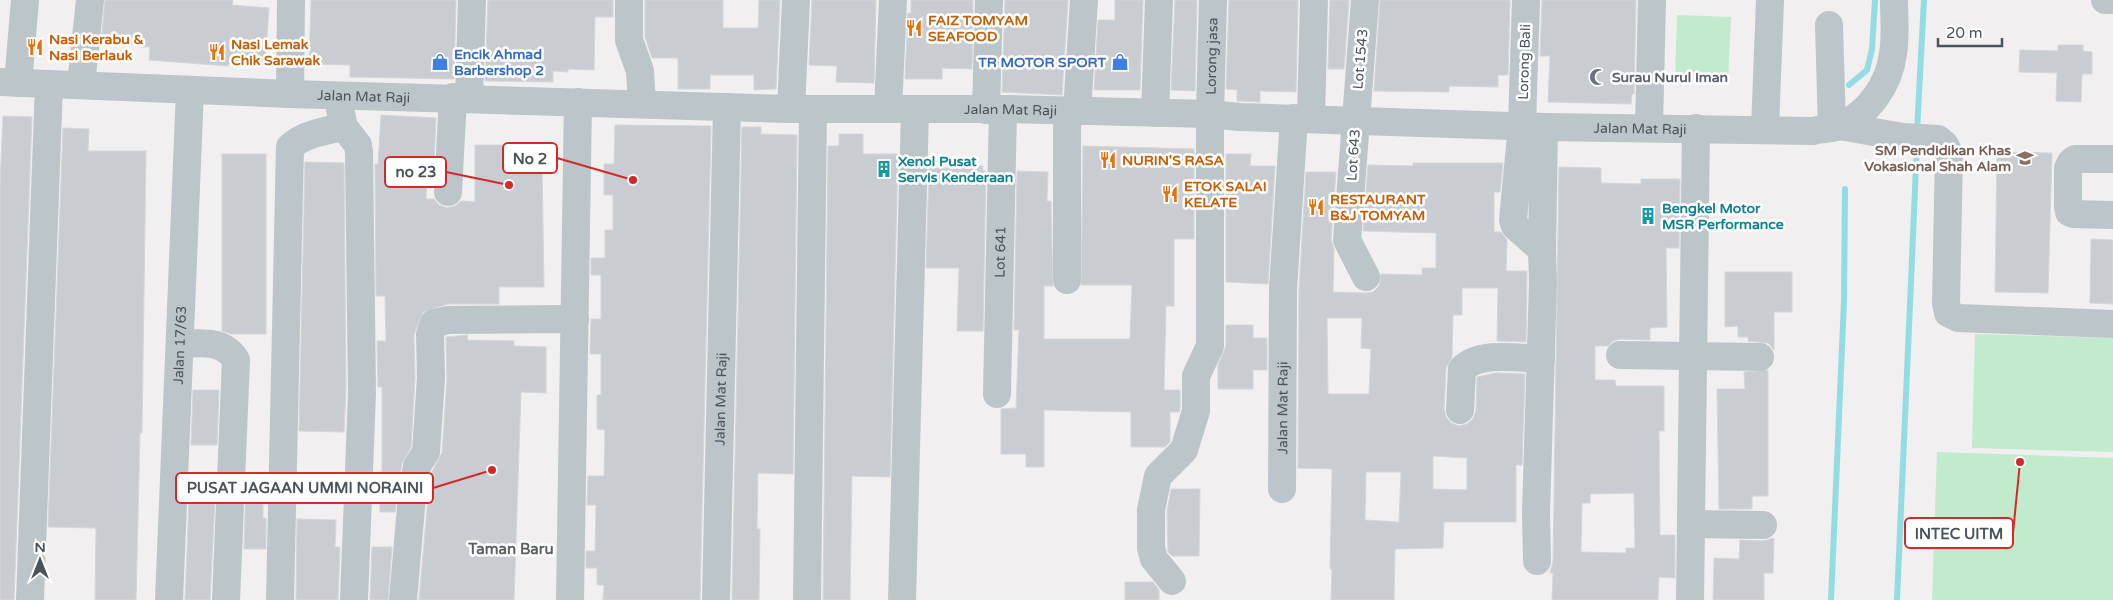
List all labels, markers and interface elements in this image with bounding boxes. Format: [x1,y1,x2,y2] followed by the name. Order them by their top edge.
[928,12,1028,45] place label: FAIZ TOMYAM SEAFOOD
[1938,15,2002,47] scale bar
[1203,17,1222,95] street label: Lorong jasa
[904,18,924,38] restaurant icon: FAIZ TOMYAM SEAFOOD
[1515,24,1534,100] street label: Lorong Bali
[1946,24,1983,42] text: 20 m
[1349,28,1372,90] street label: Lot 1543
[49,31,144,64] place label: Nasi Kerabu & Nasi Berlauk
[231,36,320,69] place label: Nasi Lemak Chik Sarawak
[25,37,45,57] restaurant icon: Nasi Kerabu & Nasi Berlauk
[207,42,227,62] restaurant icon: Nasi Lemak Chik Sarawak
[454,46,544,79] place label: Encik Ahmad Barbershop 2
[430,52,450,72] shop icon: Encik Ahmad Barbershop 2
[1110,52,1130,72] shop icon: TR MOTOR SPORT
[977,54,1106,71] place label: TR MOTOR SPORT
[1588,67,1608,87] mosque icon: Surau Nurul Iman
[1612,69,1728,86] place label: Surau Nurul Iman
[317,87,410,107] street label: Jalan Mat Raji
[964,101,1057,119] street label: Jalan Mat Raji
[1593,120,1687,138] street label: Jalan Mat Raji
[1343,129,1364,182] street label: Lot 643
[1864,142,2011,175] place label: SM Pendidikan Khas Vokasional Shah Alam
[503,143,557,173] callout: No 2
[2015,148,2035,168] school or university icon: SM Pendidikan Khas Vokasional Shah Alam
[513,150,547,168] text: No 2
[1098,150,1118,170] restaurant icon: NURIN'S RASA
[1122,152,1224,169] place label: NURIN'S RASA
[898,153,1013,186] place label: Xenol Pusat Servis Kenderaan
[385,157,446,187] callout: no 23
[874,159,894,179] building icon: Xenol Pusat Servis Kenderaan
[396,163,437,181] text: no 23
[1184,178,1267,211] place label: ETOK SALAI KELATE
[1160,184,1180,204] restaurant icon: ETOK SALAI KELATE
[1330,191,1426,224] place label: RESTAURANT B&J TOMYAM
[1306,197,1326,217] restaurant icon: RESTAURANT B&J TOMYAM
[1662,200,1784,233] place label: Bengkel Motor MSR Performance
[1638,206,1658,226] building icon: Bengkel Motor MSR Performance
[991,226,1010,278] street label: Lot 641
[170,305,190,385] street label: Jalan 17/63
[711,352,731,446] street label: Jalan Mat Raji
[1274,361,1292,455] street label: Jalan Mat Raji
[176,473,433,503] callout: PUSAT JAGAAN UMMI NORAINI
[187,479,423,497] text: PUSAT JAGAAN UMMI NORAINI
[1905,518,2013,548] callout: INTEC UITM
[1915,525,2003,543] text: INTEC UITM
[15,535,65,585] north arrow
[34,539,46,556] text: N
[467,540,554,558] district label: Taman Baru

